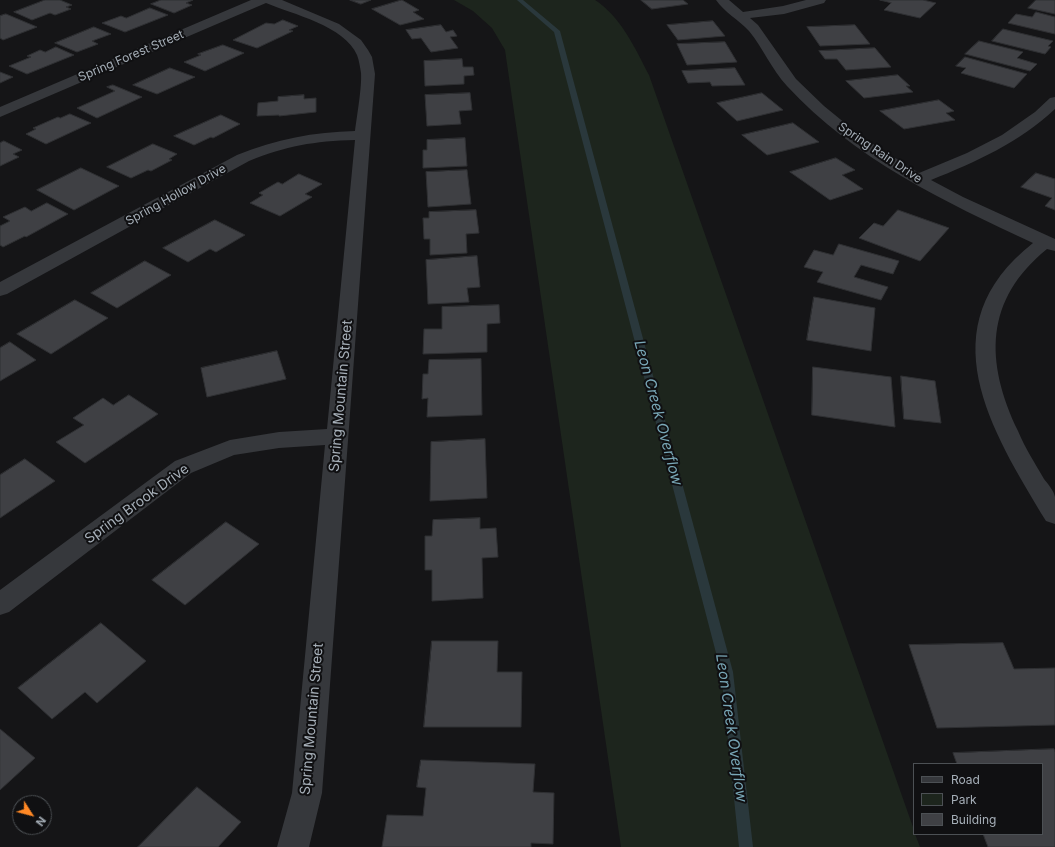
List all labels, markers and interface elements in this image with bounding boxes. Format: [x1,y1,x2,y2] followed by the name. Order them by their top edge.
[76,27,186,85] street label: Spring Forest Street
[835,120,925,186] street label: Spring Rain Drive
[123,161,229,229] street label: Spring Hollow Drive
[326,319,356,473] street label: Spring Mountain Street
[630,338,686,488] water label: Leon Creek Overflow
[82,461,192,547] street label: Spring Brook Drive
[297,642,327,796] street label: Spring Mountain Street
[712,653,750,803] water label: Leon Creek Overflow
[913,763,1043,835] legend
[951,772,980,787] text: Road
[951,792,977,807] text: Park
[12,795,52,835] north arrow
[951,812,996,827] text: Building
[33,814,49,829] text: N

